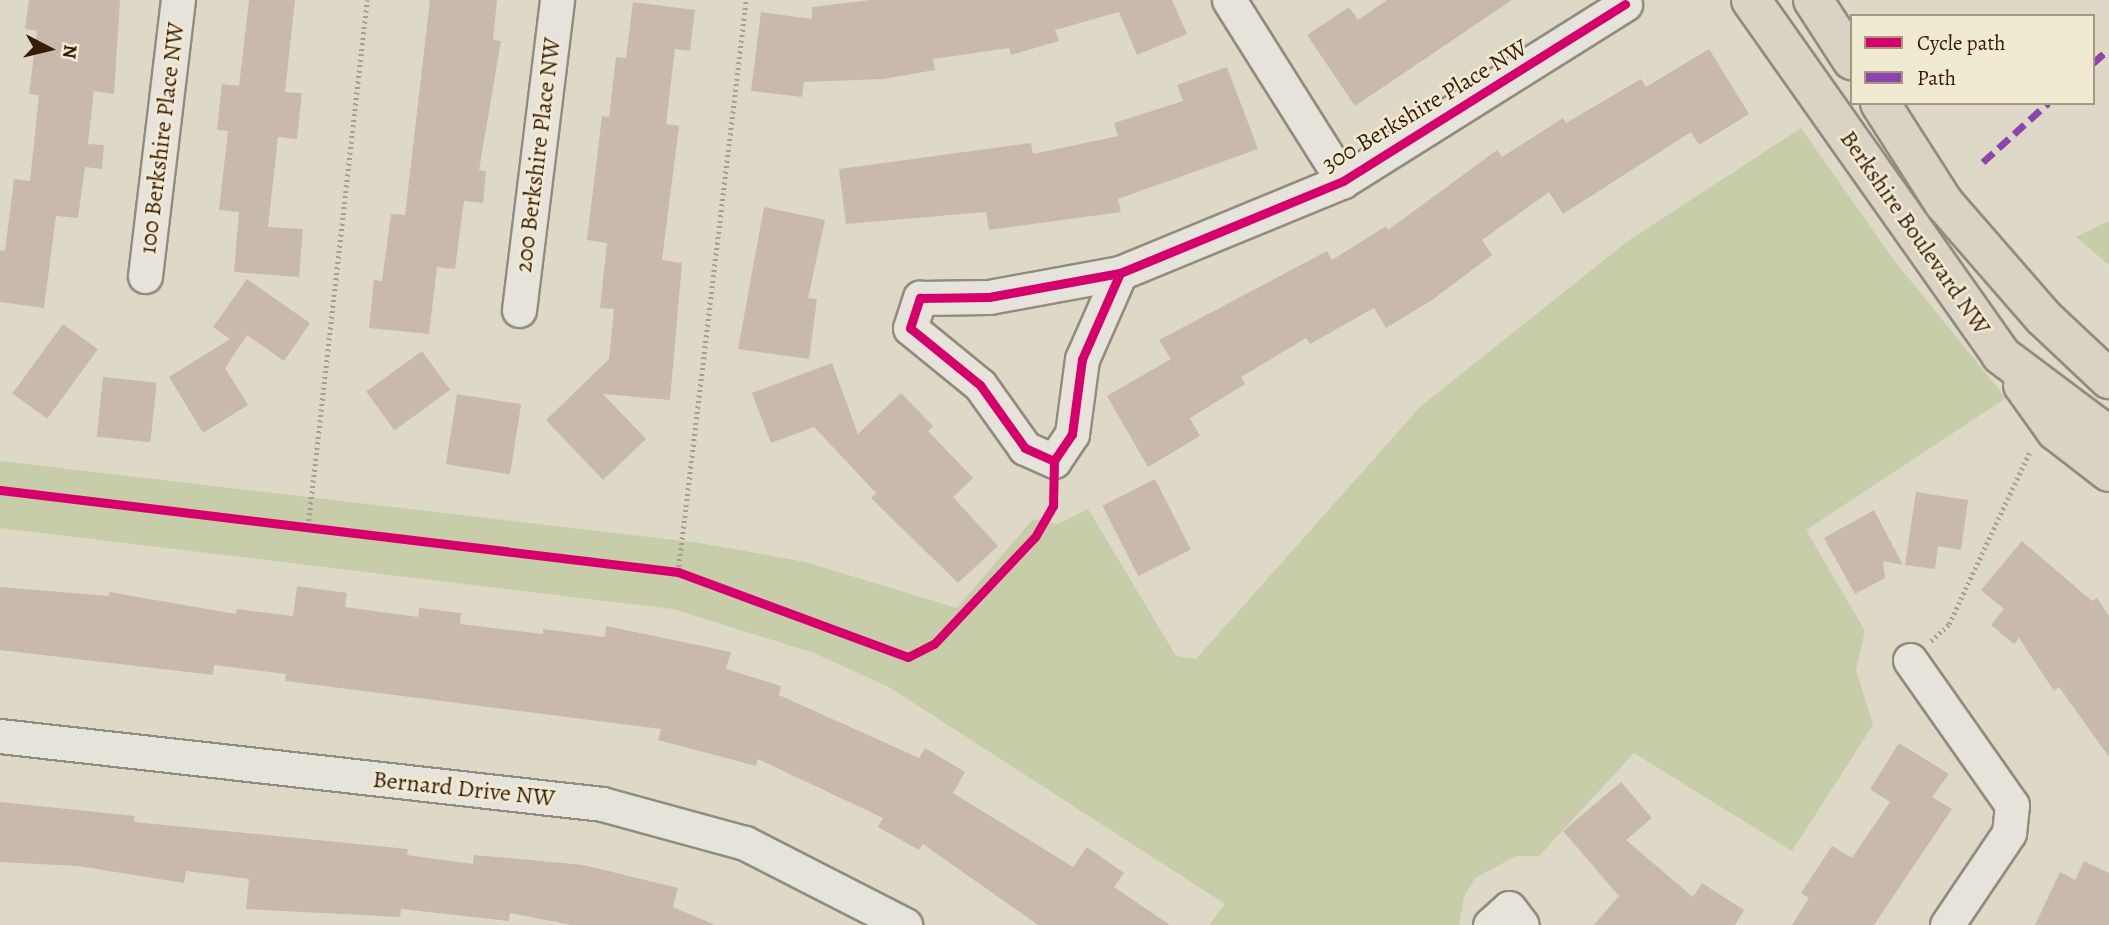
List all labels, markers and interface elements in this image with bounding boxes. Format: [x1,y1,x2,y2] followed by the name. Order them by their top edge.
[14,14,84,84] north arrow
[1850,14,2095,105] legend
[133,20,191,256] street label: 100 Berkshire Place NW
[1917,29,2006,57] text: Cycle path
[1317,33,1533,179] street label: 300 Berkshire Place NW
[509,36,567,274] street label: 200 Berkshire Place NW
[56,43,84,60] text: N
[1917,64,1956,92] text: Path
[1834,125,1996,341] street label: Berkshire Boulevard NW
[371,765,557,813] street label: Bernard Drive NW

